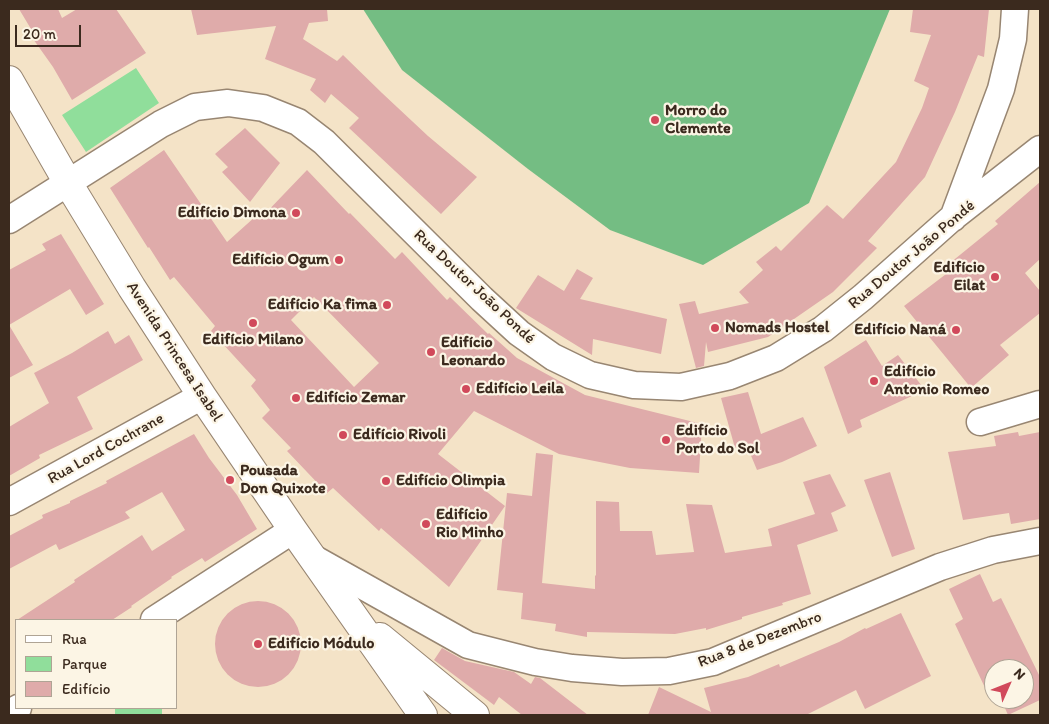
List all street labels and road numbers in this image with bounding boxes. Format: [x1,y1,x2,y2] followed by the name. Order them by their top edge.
[845,197,979,313] street label: Rua Doutor João Pondé
[409,226,539,348] street label: Rua Doutor João Pondé
[122,279,226,425] street label: Avenida Princesa Isabel
[45,409,167,489] street label: Rua Lord Cochrane
[695,608,825,672] street label: Rua 8 de Dezembro

